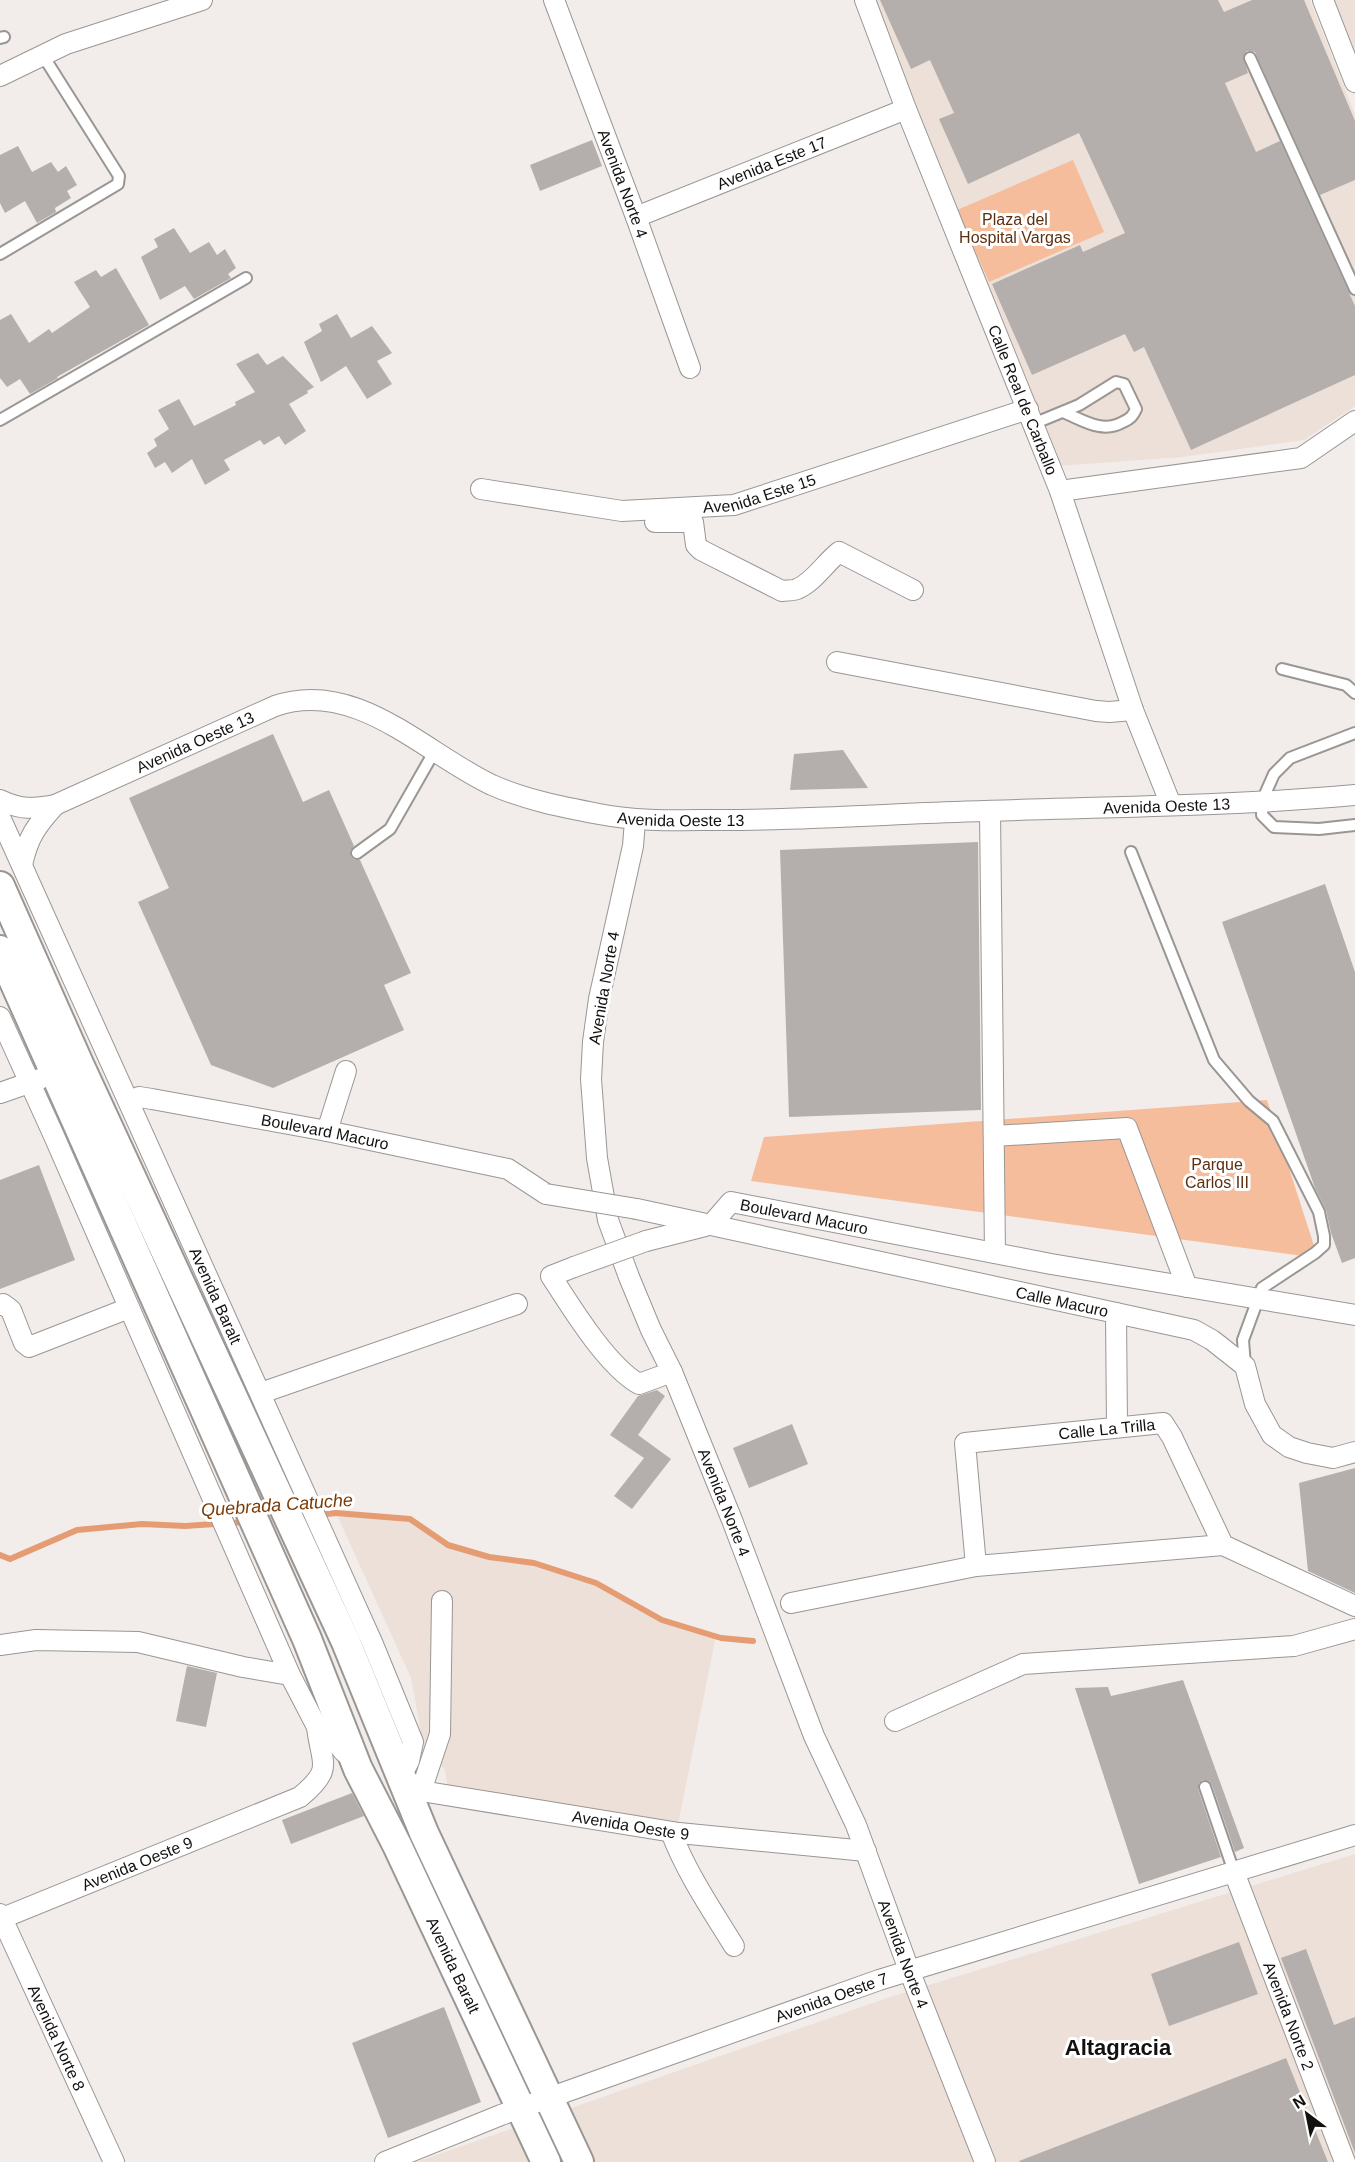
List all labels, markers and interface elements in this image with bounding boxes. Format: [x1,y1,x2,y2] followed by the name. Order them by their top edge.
[595,127,651,240] street label: Avenida Norte 4
[714,133,829,192] street label: Avenida Este 17
[959,211,1071,246] park label: Plaza del Hospital Vargas
[985,322,1061,477] street label: Calle Real de Carballo
[703,470,818,515] street label: Avenida Este 15
[134,708,257,776] street label: Avenida Oeste 13
[1103,795,1231,816] street label: Avenida Oeste 13
[616,809,745,829] street label: Avenida Oeste 13
[586,930,622,1046] street label: Avenida Norte 4
[260,1111,391,1152] street label: Boulevard Macuro
[1185,1156,1249,1191] park label: Parque Carlos III
[739,1195,870,1237] street label: Boulevard Macuro
[187,1245,245,1347] street label: Avenida Baralt
[1014,1283,1110,1320] street label: Calle Macuro
[1058,1415,1156,1442] street label: Calle La Trilla
[695,1446,753,1559] street label: Avenida Norte 4
[200,1490,354,1520] water label: Quebrada Catuche
[571,1807,690,1842] street label: Avenida Oeste 9
[79,1833,195,1893] street label: Avenida Oeste 9
[875,1897,932,2011] street label: Avenida Norte 4
[424,1914,483,2016] street label: Avenida Baralt
[1261,1959,1317,2072] street label: Avenida Norte 2
[773,1969,890,2025] street label: Avenida Oeste 7
[25,1982,88,2093] street label: Avenida Norte 8
[1065,2035,1172,2060] district label: Altagracia
[1277,2084,1337,2144] north arrow
[1290,2091,1309,2112] text: N

